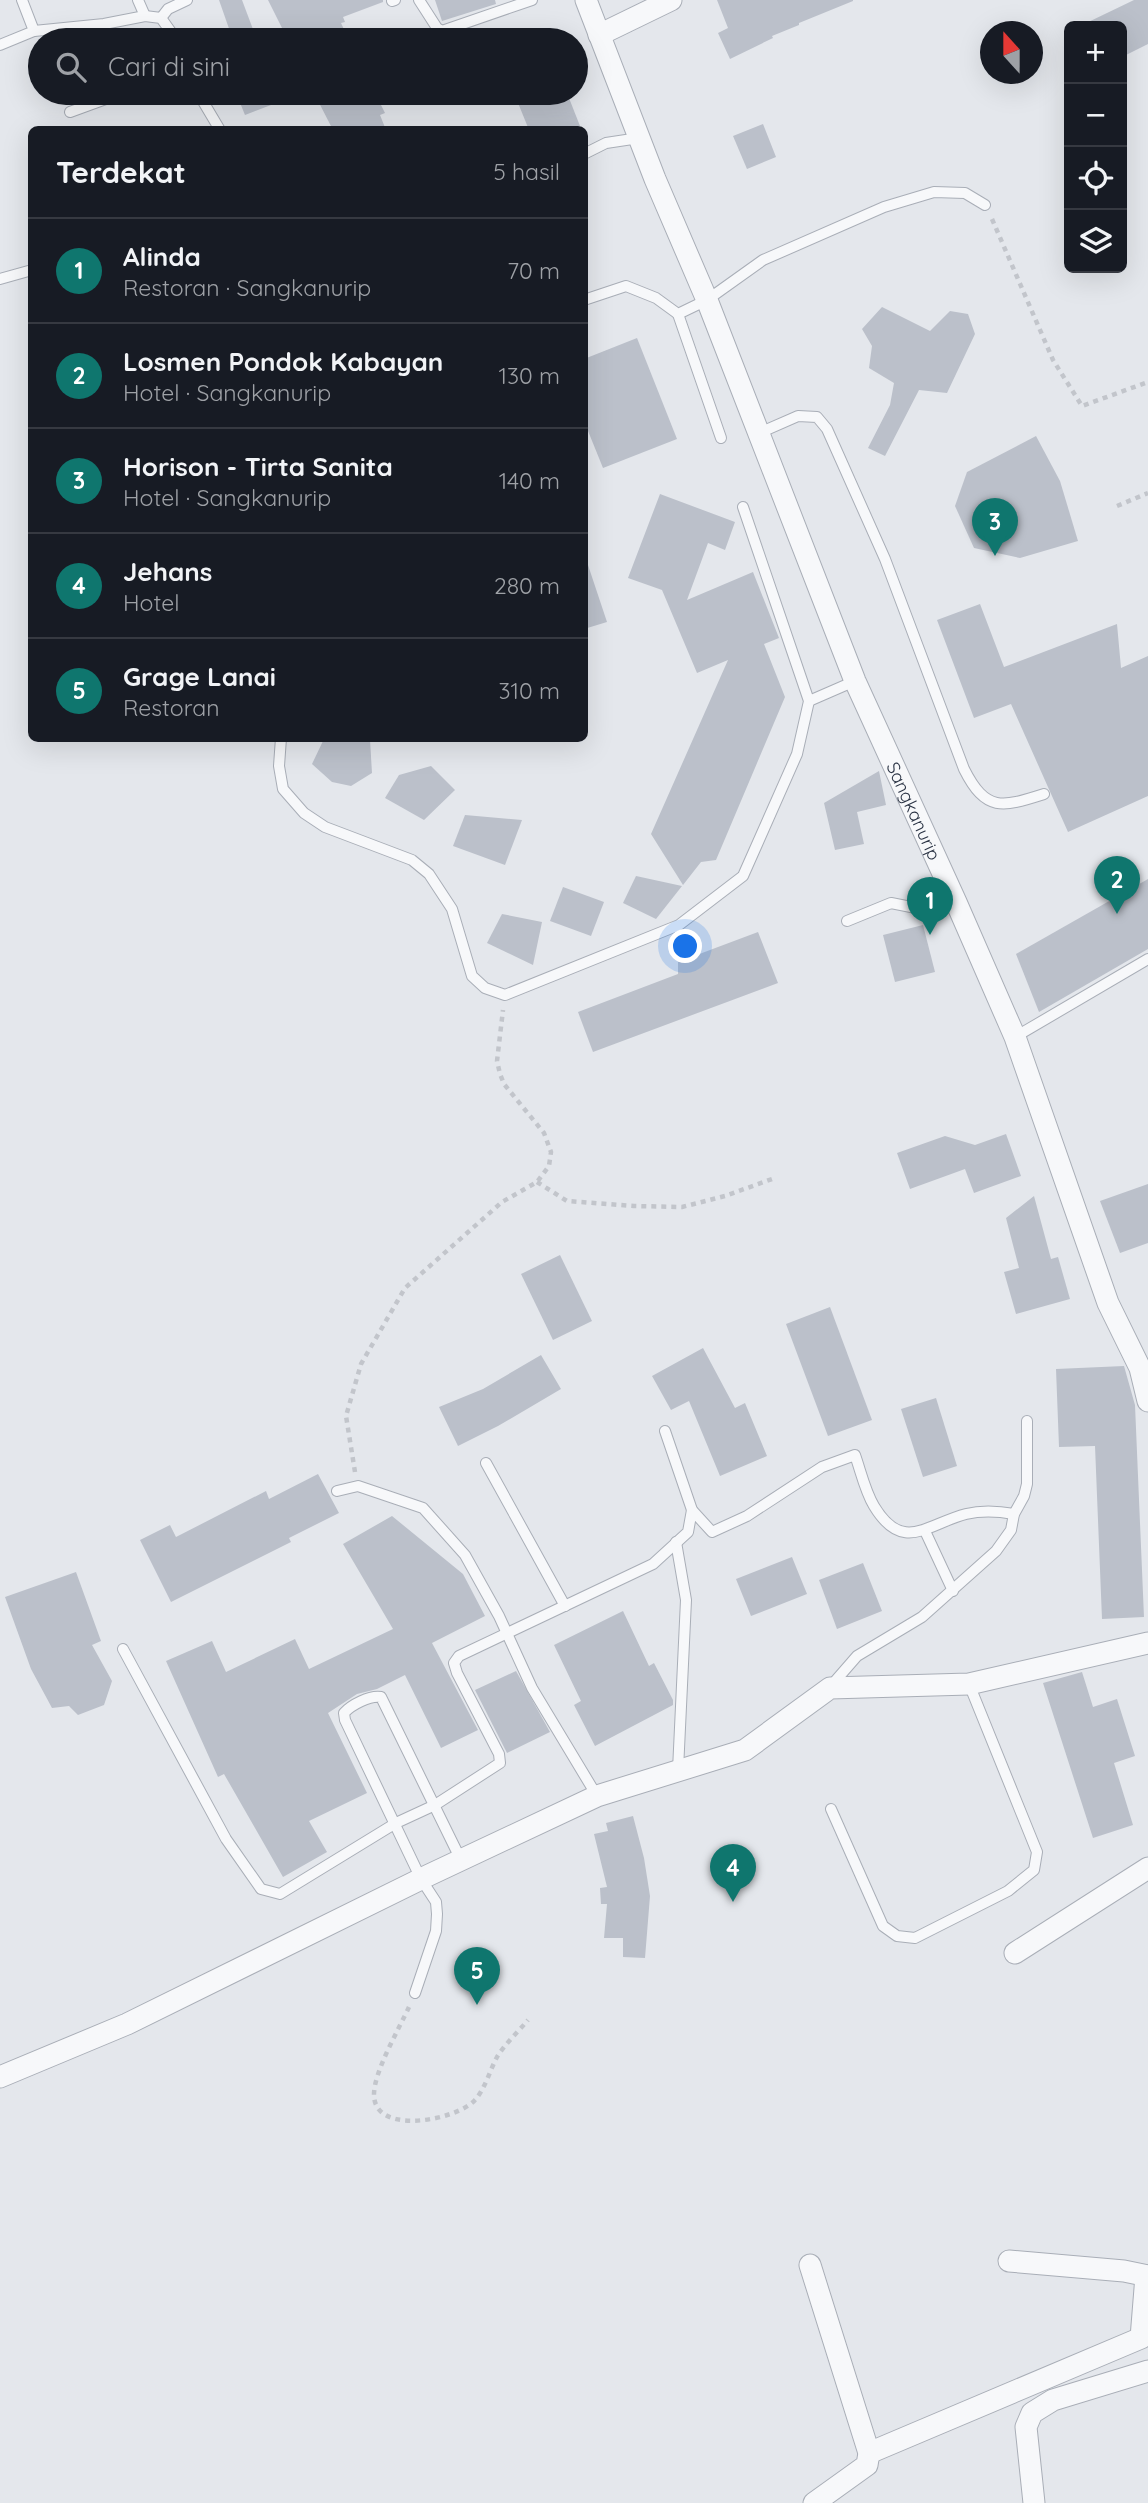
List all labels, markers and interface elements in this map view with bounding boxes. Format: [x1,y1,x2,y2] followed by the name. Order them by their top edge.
[980,21,1043,84] north arrow
[1064,21,1127,273] map controls
[1064,21,1127,84] button: +
[28,28,588,105] search box
[52,48,90,86] icon: search
[108,50,230,83] text: Cari di sini
[1064,84,1127,147] button: −
[1064,147,1127,210] button: locate
[56,153,186,191] text: Terdekat
[493,157,560,186] text: 5 hasil
[1064,210,1127,273] button: layers
[123,240,201,273] text: Alinda
[75,256,83,285] text: 1
[507,256,560,285] text: 70 m
[123,273,371,302] text: Restoran · Sangkanurip
[123,345,443,378] text: Losmen Pondok Kabayan
[72,361,86,390] text: 2
[498,361,560,390] text: 130 m
[123,378,331,407] text: Hotel · Sangkanurip
[123,450,393,483] text: Horison - Tirta Sanita
[73,466,85,495] text: 3
[499,466,560,495] text: 140 m
[123,483,331,512] text: Hotel · Sangkanurip
[972,498,1018,556] pin: 3
[123,555,212,588] text: Jehans
[72,571,86,600] text: 4
[494,571,560,600] text: 280 m
[123,588,179,617] text: Hotel
[123,660,276,693] text: Grage Lanai
[72,676,86,705] text: 5
[498,676,560,705] text: 310 m
[123,693,219,722] text: Restoran
[882,758,947,864] street label: Sangkanurip
[1094,856,1140,914] pin: 2
[907,877,953,935] pin: 1
[668,929,702,963] your location
[710,1844,756,1902] pin: 4
[454,1947,500,2005] pin: 5

